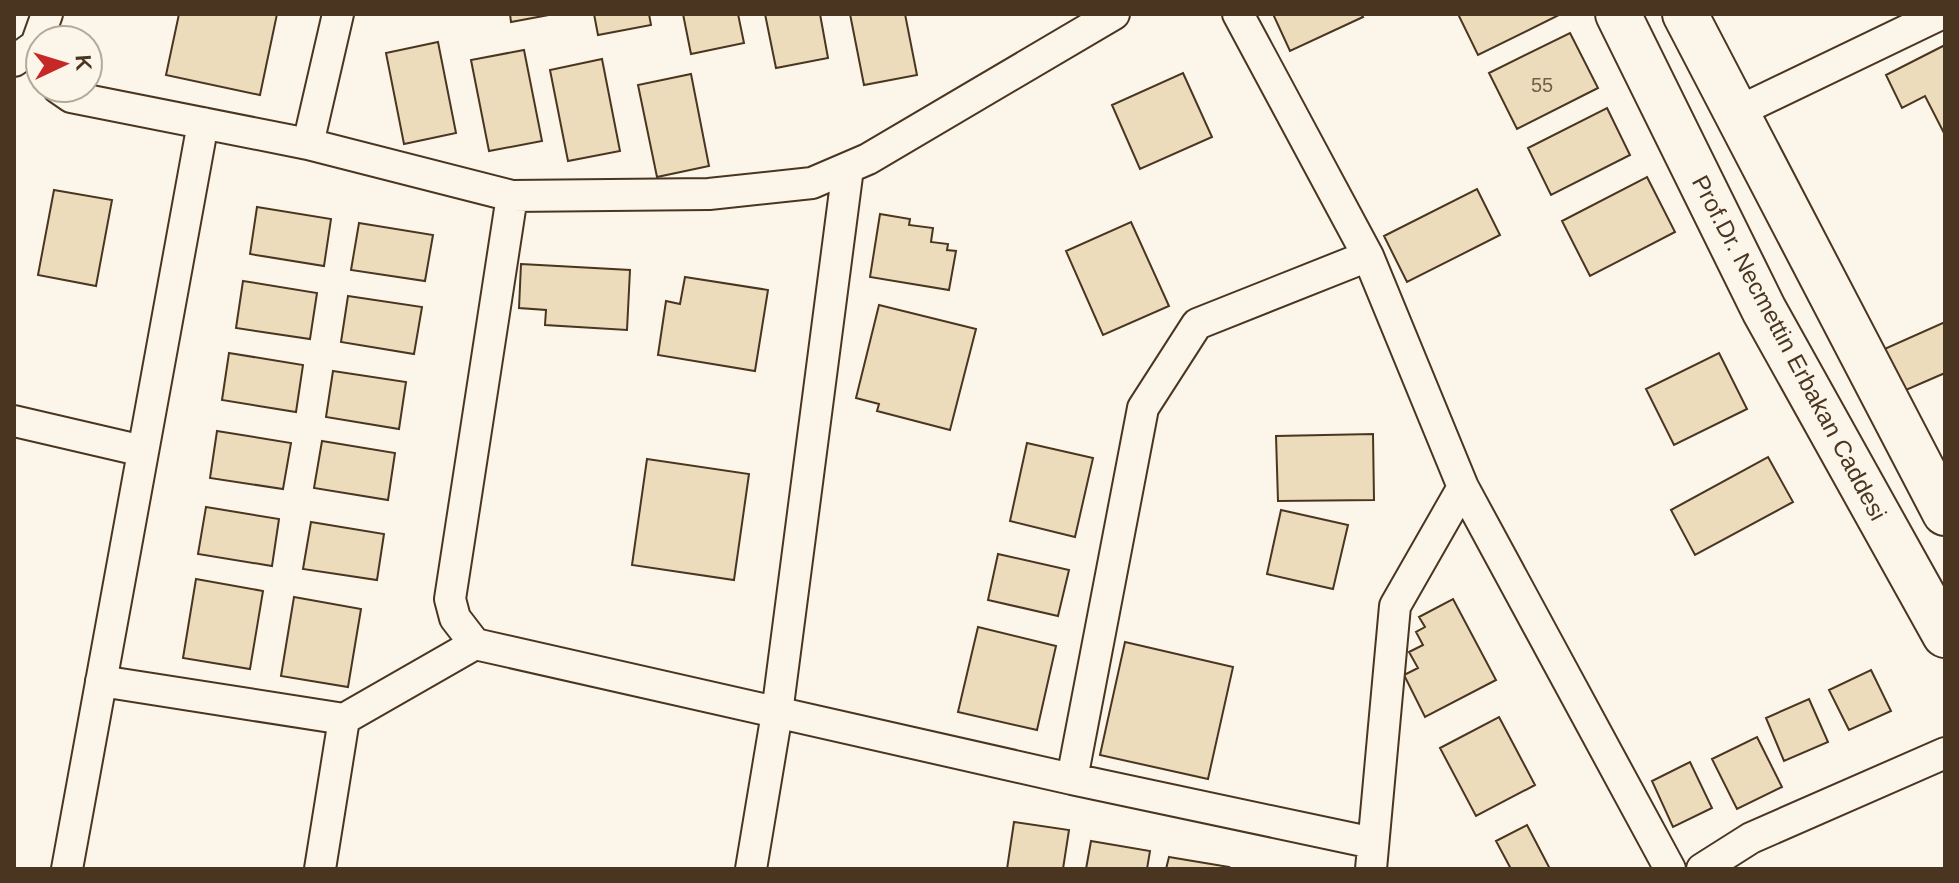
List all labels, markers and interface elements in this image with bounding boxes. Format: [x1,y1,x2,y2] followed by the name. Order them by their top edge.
[24,24,104,104] north arrow
[70,54,96,72] text: K
[1531,74,1553,96] house number: 55
[1687,171,1892,525] street label: Prof.Dr. Necmettin Erbakan Caddesi

